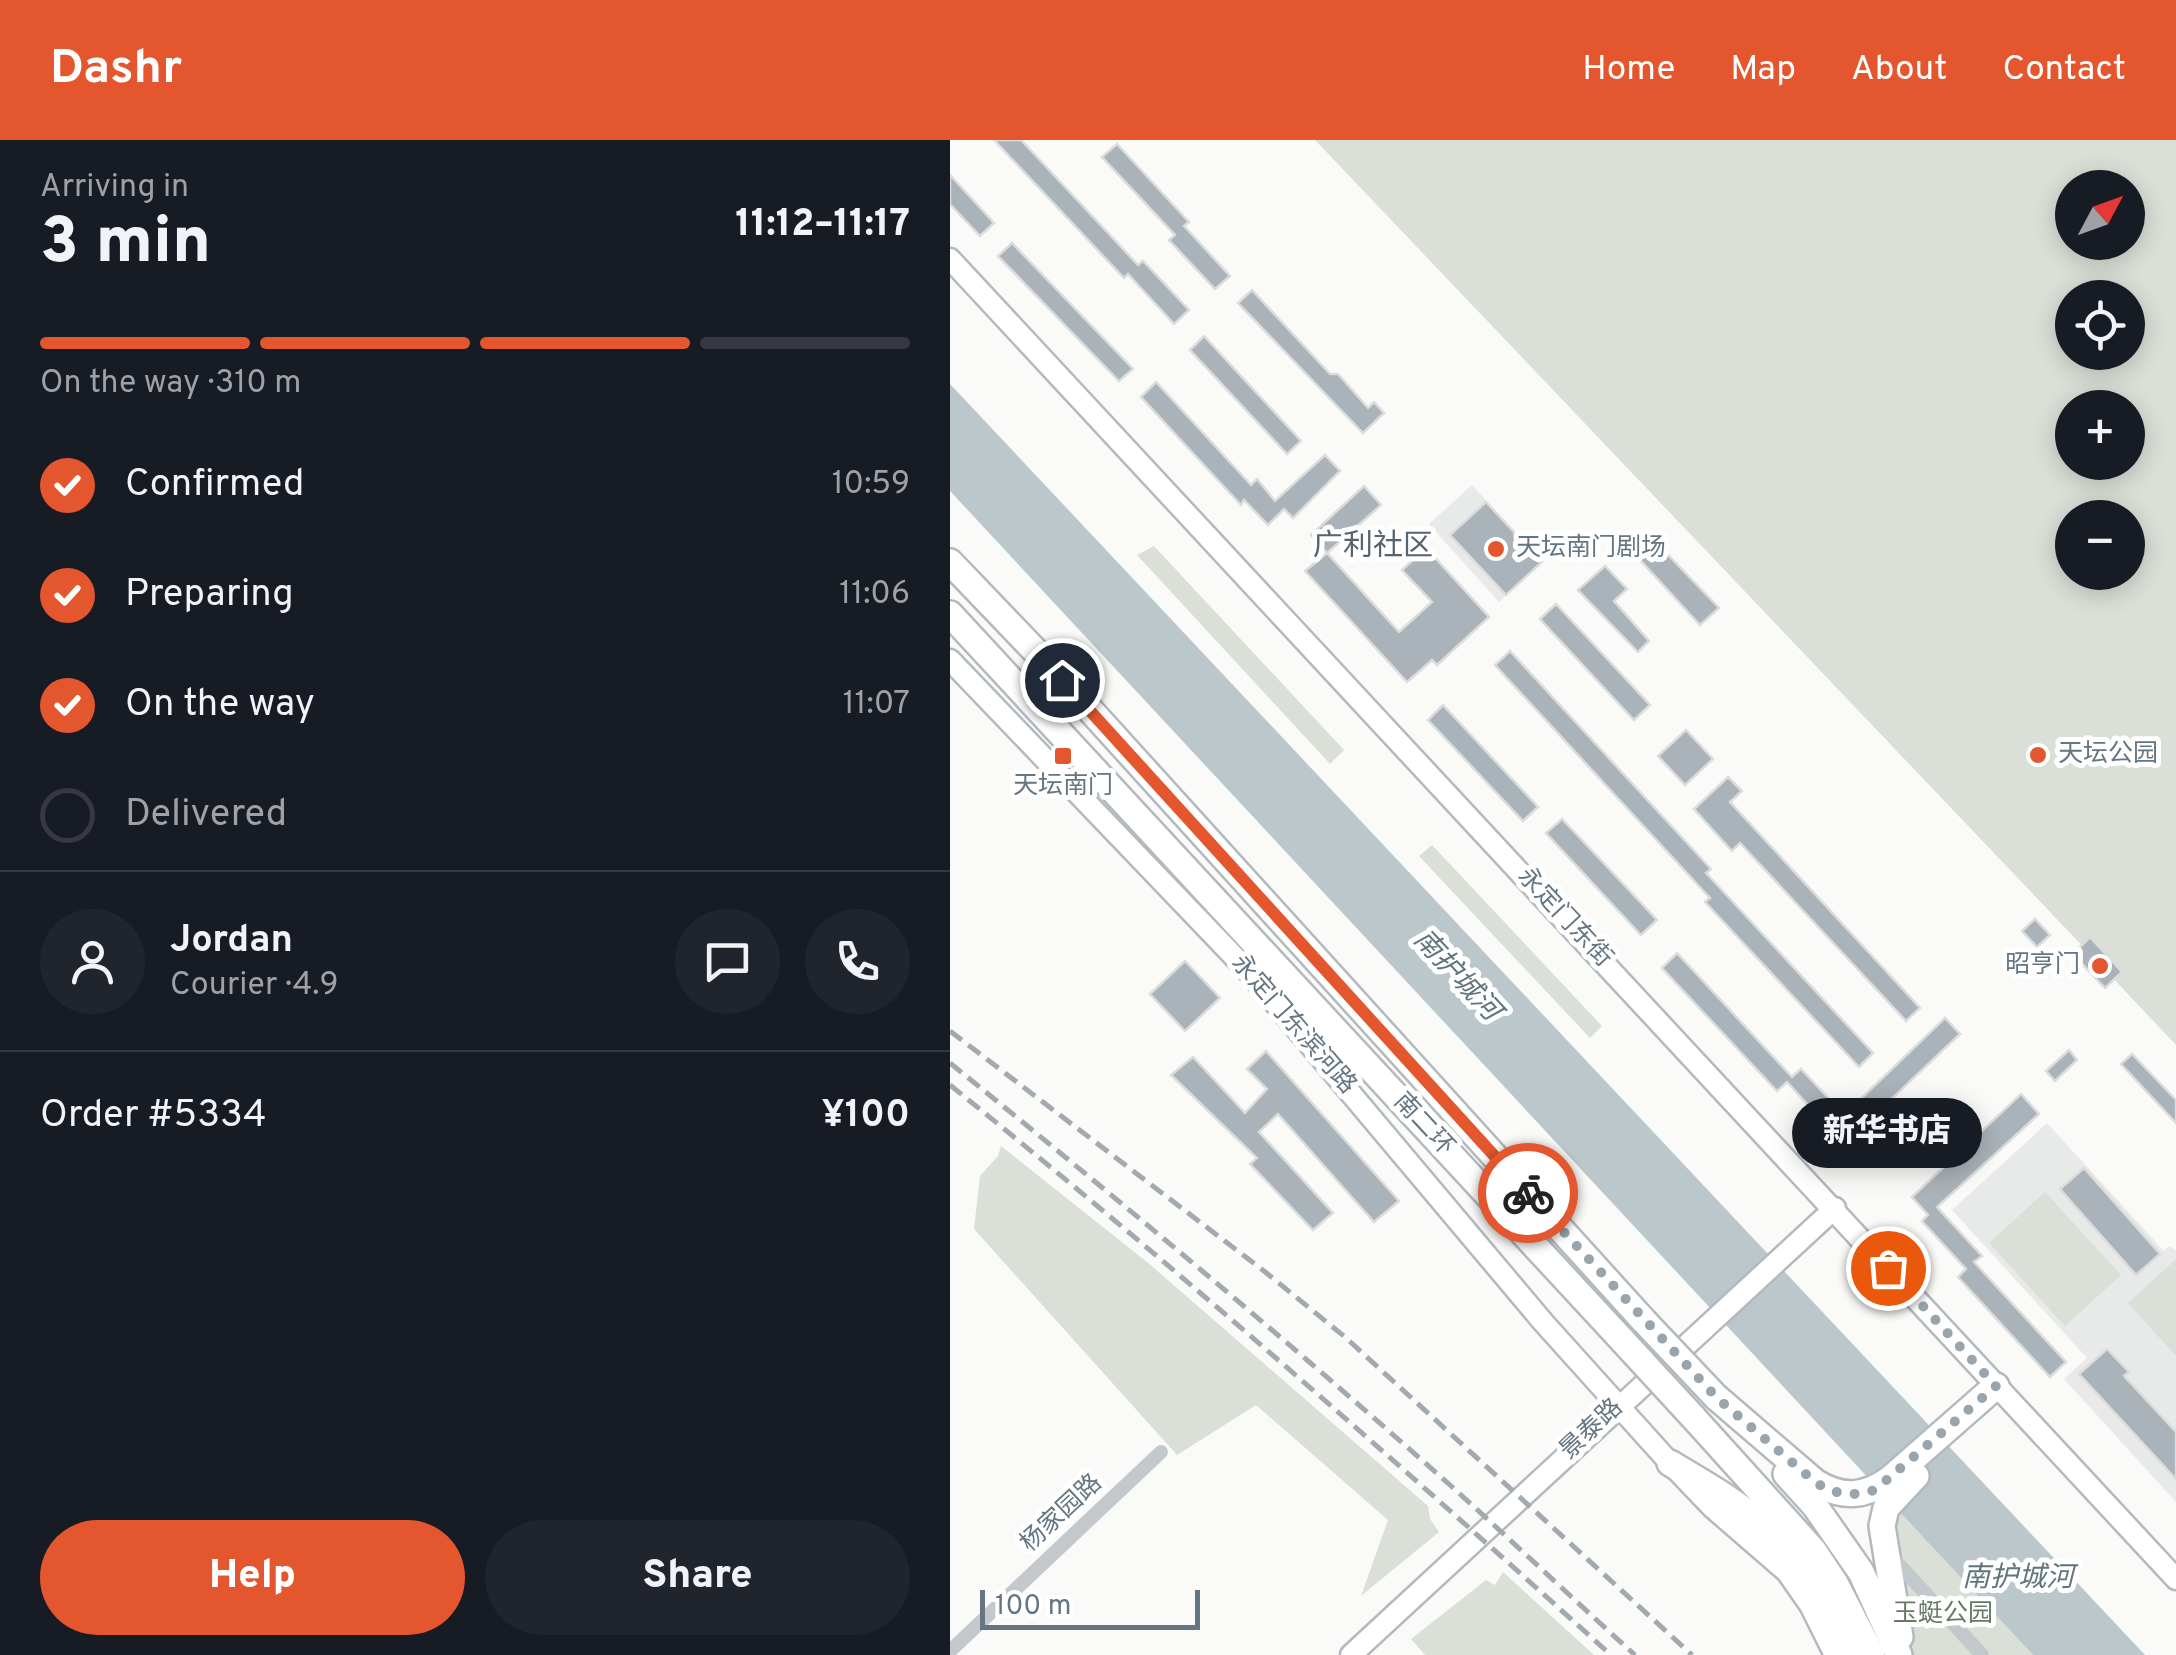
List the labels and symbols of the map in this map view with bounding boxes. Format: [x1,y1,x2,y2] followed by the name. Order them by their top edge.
[2055,170,2145,260] north arrow
[1313,529,1433,566] district label: 广利社区
[1516,533,1666,565] place label: 天坛南门剧场
[1485,538,1507,560] marker: 天坛南门剧场
[1020,638,1105,723] pin
[2058,739,2158,771] place label: 天坛公园
[2027,744,2049,766] marker: 天坛公园
[1052,745,1074,767] marker: 天坛南门
[1013,771,1113,803] place label: 天坛南门
[1510,861,1618,975] street label: 永定门东街
[1405,923,1511,1033] water label: 南护城河
[1224,948,1362,1102] street label: 永定门东滨河路
[2005,950,2080,982] place label: 昭亨门
[2089,955,2111,977] marker: 昭亨门
[1386,1087,1460,1163] street label: 南二环
[1793,1098,1983,1168] callout: 新华书店
[1478,1143,1578,1243] courier
[1846,1226,1931,1311] pin
[1554,1393,1630,1467] street label: 景泰路
[1015,1468,1109,1560] street label: 杨家园路
[1962,1561,2079,1597] water label: 南护城河
[980,1585,1200,1630] scale bar
[1893,1599,1993,1631] park label: 玉蜓公园

